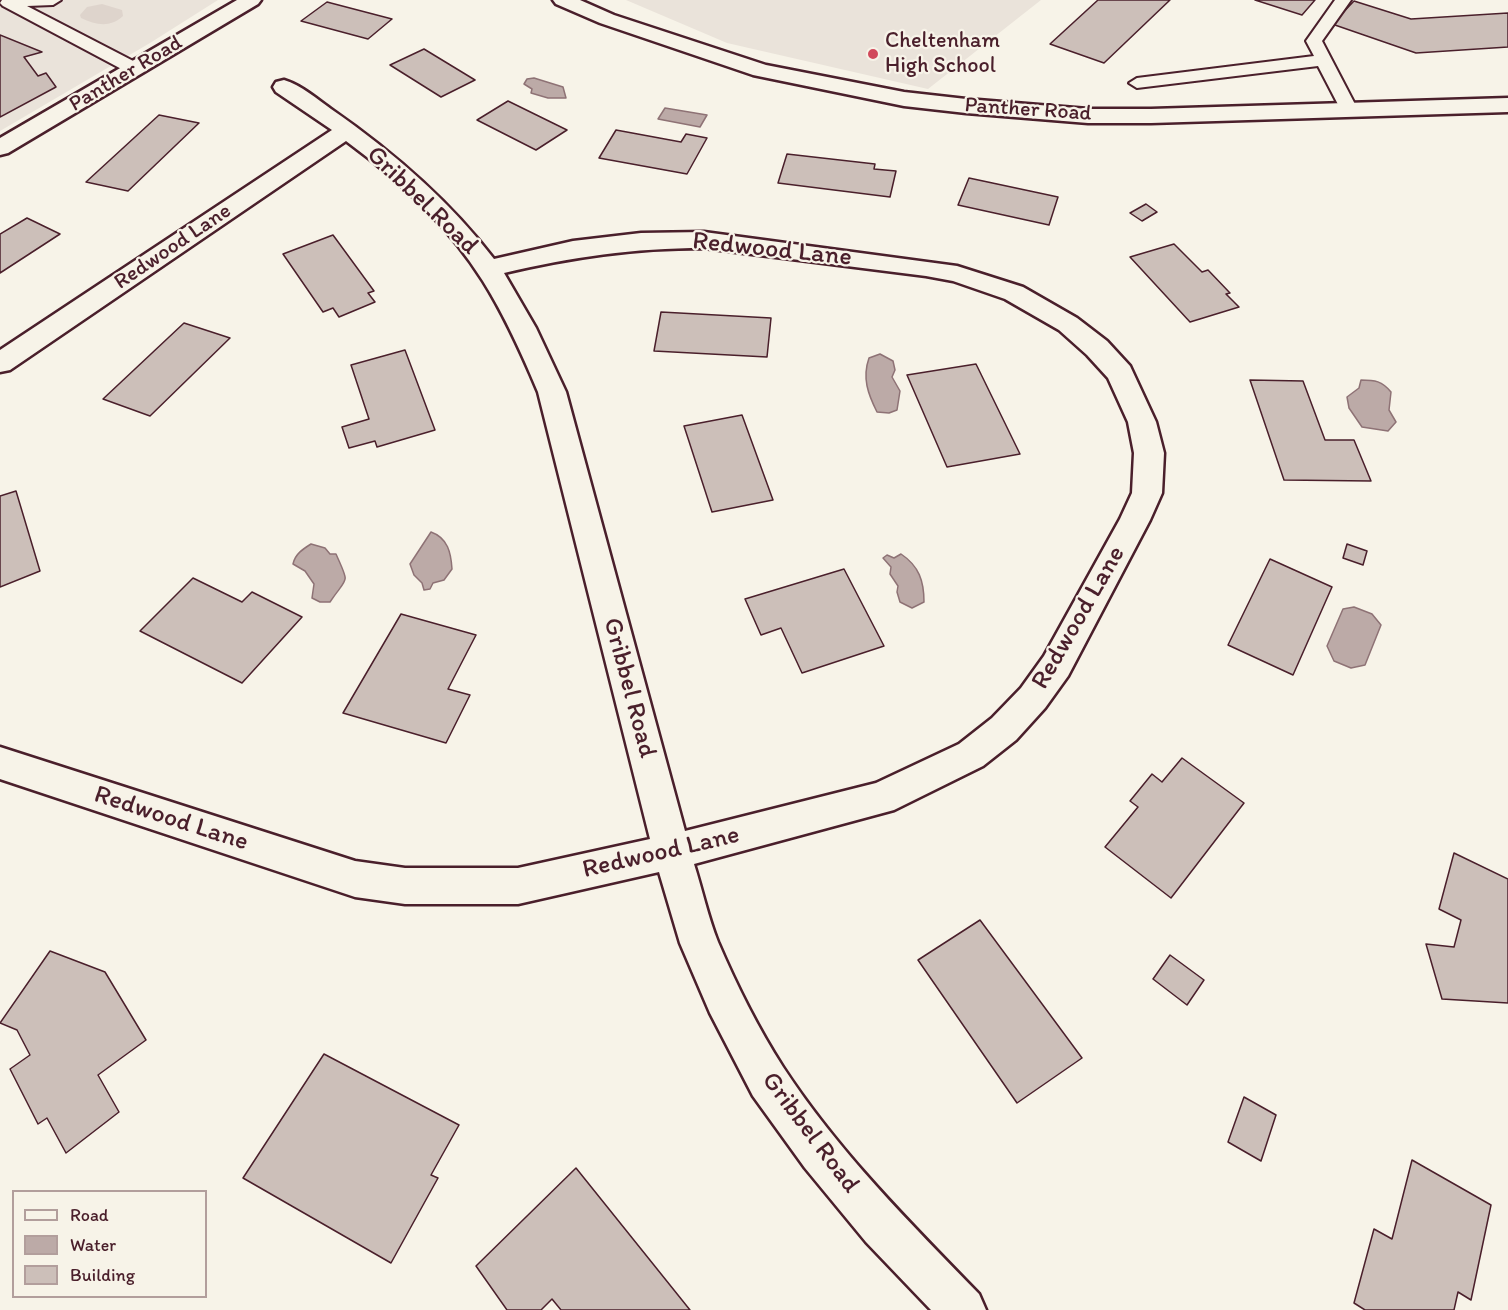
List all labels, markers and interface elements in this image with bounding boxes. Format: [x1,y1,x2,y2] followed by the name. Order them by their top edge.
[885,28,1000,80] place label: Cheltenham High School
[65,30,187,118] street label: Panther Road
[866,47,880,61] marker: Cheltenham High School
[964,92,1092,128] street label: Panther Road
[360,140,484,262] street label: Gribbel Road
[109,198,237,296] street label: Redwood Lane
[691,226,853,274] street label: Redwood Lane
[1025,541,1133,695] street label: Redwood Lane
[595,615,663,761] street label: Gribbel Road
[90,779,252,859] street label: Redwood Lane
[579,820,743,886] street label: Redwood Lane
[754,1066,866,1200] street label: Gribbel Road
[12,1190,207,1298] legend
[70,1204,109,1226] text: Road
[70,1234,116,1256] text: Water
[70,1264,135,1286] text: Building

